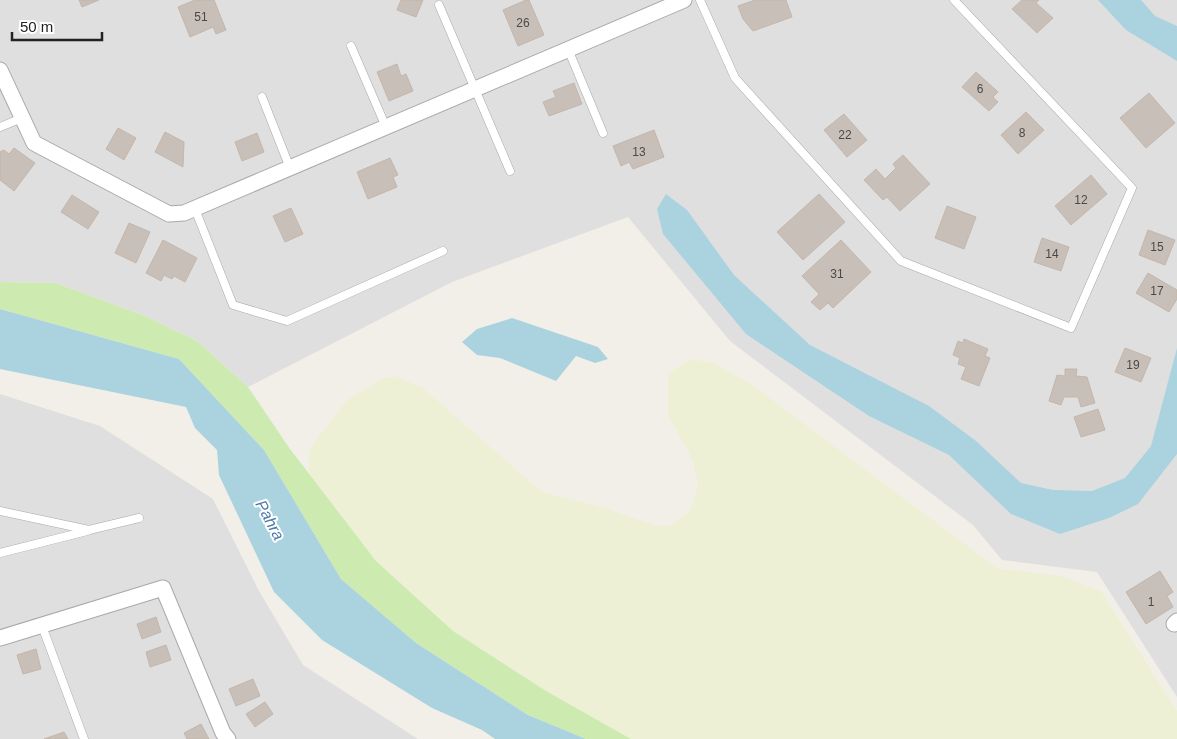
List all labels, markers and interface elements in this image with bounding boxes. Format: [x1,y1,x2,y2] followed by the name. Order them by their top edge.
[12,10,102,42] scale bar
[194,10,208,24] house number: 51
[516,16,530,30] house number: 26
[20,18,53,35] text: 50 m
[977,82,984,96] house number: 6
[1019,126,1026,140] house number: 8
[838,128,852,142] house number: 22
[632,145,646,159] house number: 13
[1074,193,1088,207] house number: 12
[1150,240,1164,254] house number: 15
[1045,247,1059,261] house number: 14
[830,267,844,281] house number: 31
[1150,284,1164,298] house number: 17
[1126,358,1140,372] house number: 19
[252,497,288,543] water label: Pahra
[1148,595,1155,609] house number: 1

